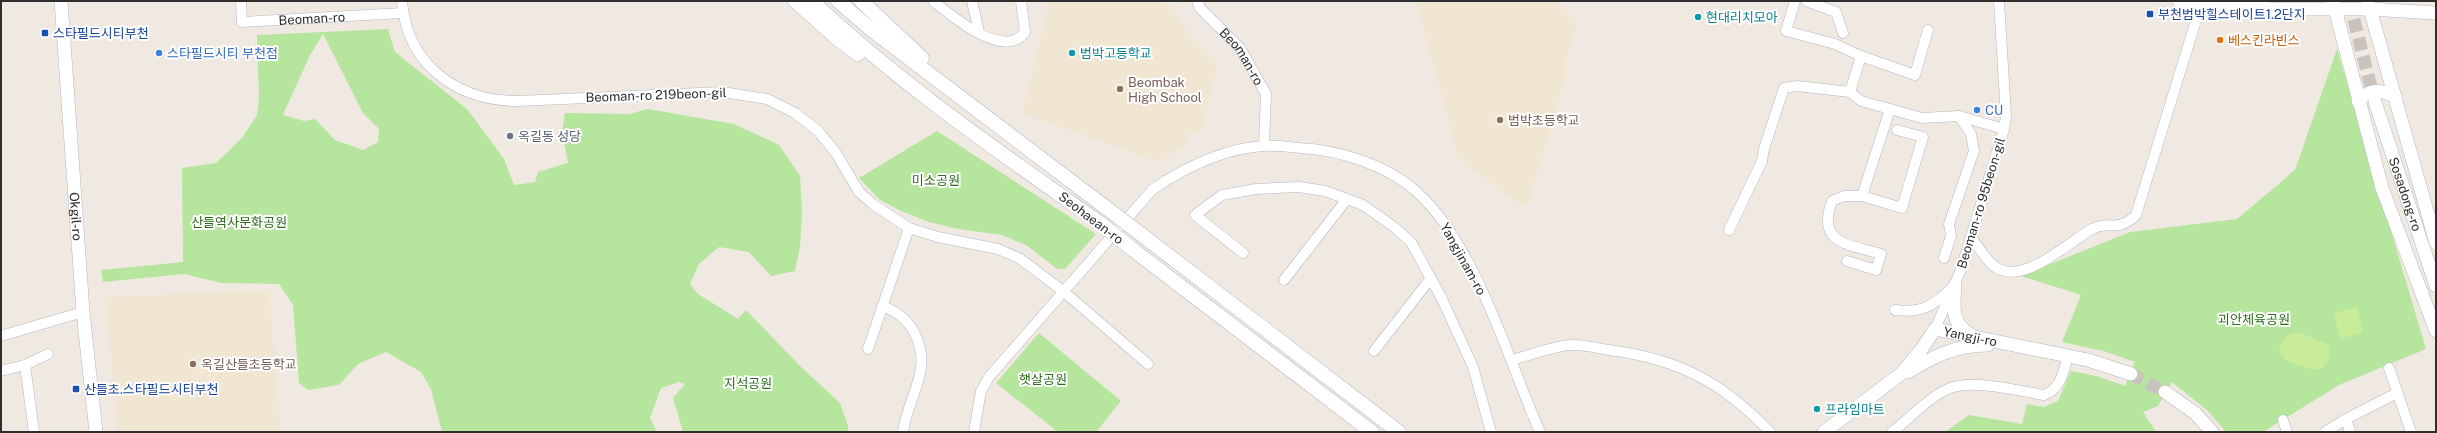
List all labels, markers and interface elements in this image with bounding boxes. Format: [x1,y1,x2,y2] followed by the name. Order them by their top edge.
[2158,7,2306,22] place label: 부천범박힐스테이트1.2단지
[278,9,346,27] street label: Beoman-ro
[2145,9,2155,19] marker: 부천범박힐스테이트1.2단지
[1706,10,1778,25] place label: 현대리치모아
[1693,12,1703,22] marker: 현대리치모아
[1217,25,1267,88] street label: Beoman-ro
[53,26,149,41] place label: 스타필드시티부천
[40,28,50,38] marker: 스타필드시티부천
[2228,33,2300,48] place label: 베스킨라빈스
[2215,35,2225,45] marker: 베스킨라빈스
[167,46,278,61] place label: 스타필드시티 부천점
[1080,46,1152,61] place label: 범박고등학교
[154,48,164,58] marker: 스타필드시티 부천점
[1067,48,1077,58] marker: 범박고등학교
[1128,75,1202,105] place label: Beombak High School
[1115,84,1125,94] marker: Beombak High School
[585,85,727,105] street label: Beoman-ro 219beon-gil
[1985,103,2003,118] place label: CU
[1972,105,1982,115] marker: CU
[1508,113,1580,128] place label: 범박초등학교
[1495,115,1505,125] marker: 범박초등학교
[518,129,581,144] place label: 옥길동 성당
[505,131,515,141] marker: 옥길동 성당
[1954,136,2008,270] street label: Beoman-ro 95beon-gil
[2386,155,2425,233] street label: Sosadong-ro
[912,173,960,188] park label: 미소공원
[1056,189,1126,247] street label: Seohaean-ro
[67,192,85,241] street label: Okgil-ro
[191,215,287,230] park label: 산들역사문화공원
[1437,220,1489,298] street label: Yangjinam-ro
[2218,312,2290,327] park label: 괴안체육공원
[1942,323,1998,349] street label: Yangji-ro
[201,357,297,372] place label: 옥길산들초등학교
[188,359,198,369] marker: 옥길산들초등학교
[1019,372,1067,387] park label: 햇살공원
[724,376,772,391] park label: 지석공원
[84,382,219,397] place label: 산들초.스타필드시티부천
[71,384,81,394] marker: 산들초.스타필드시티부천
[1825,402,1885,417] place label: 프라임마트
[1812,404,1822,414] marker: 프라임마트

